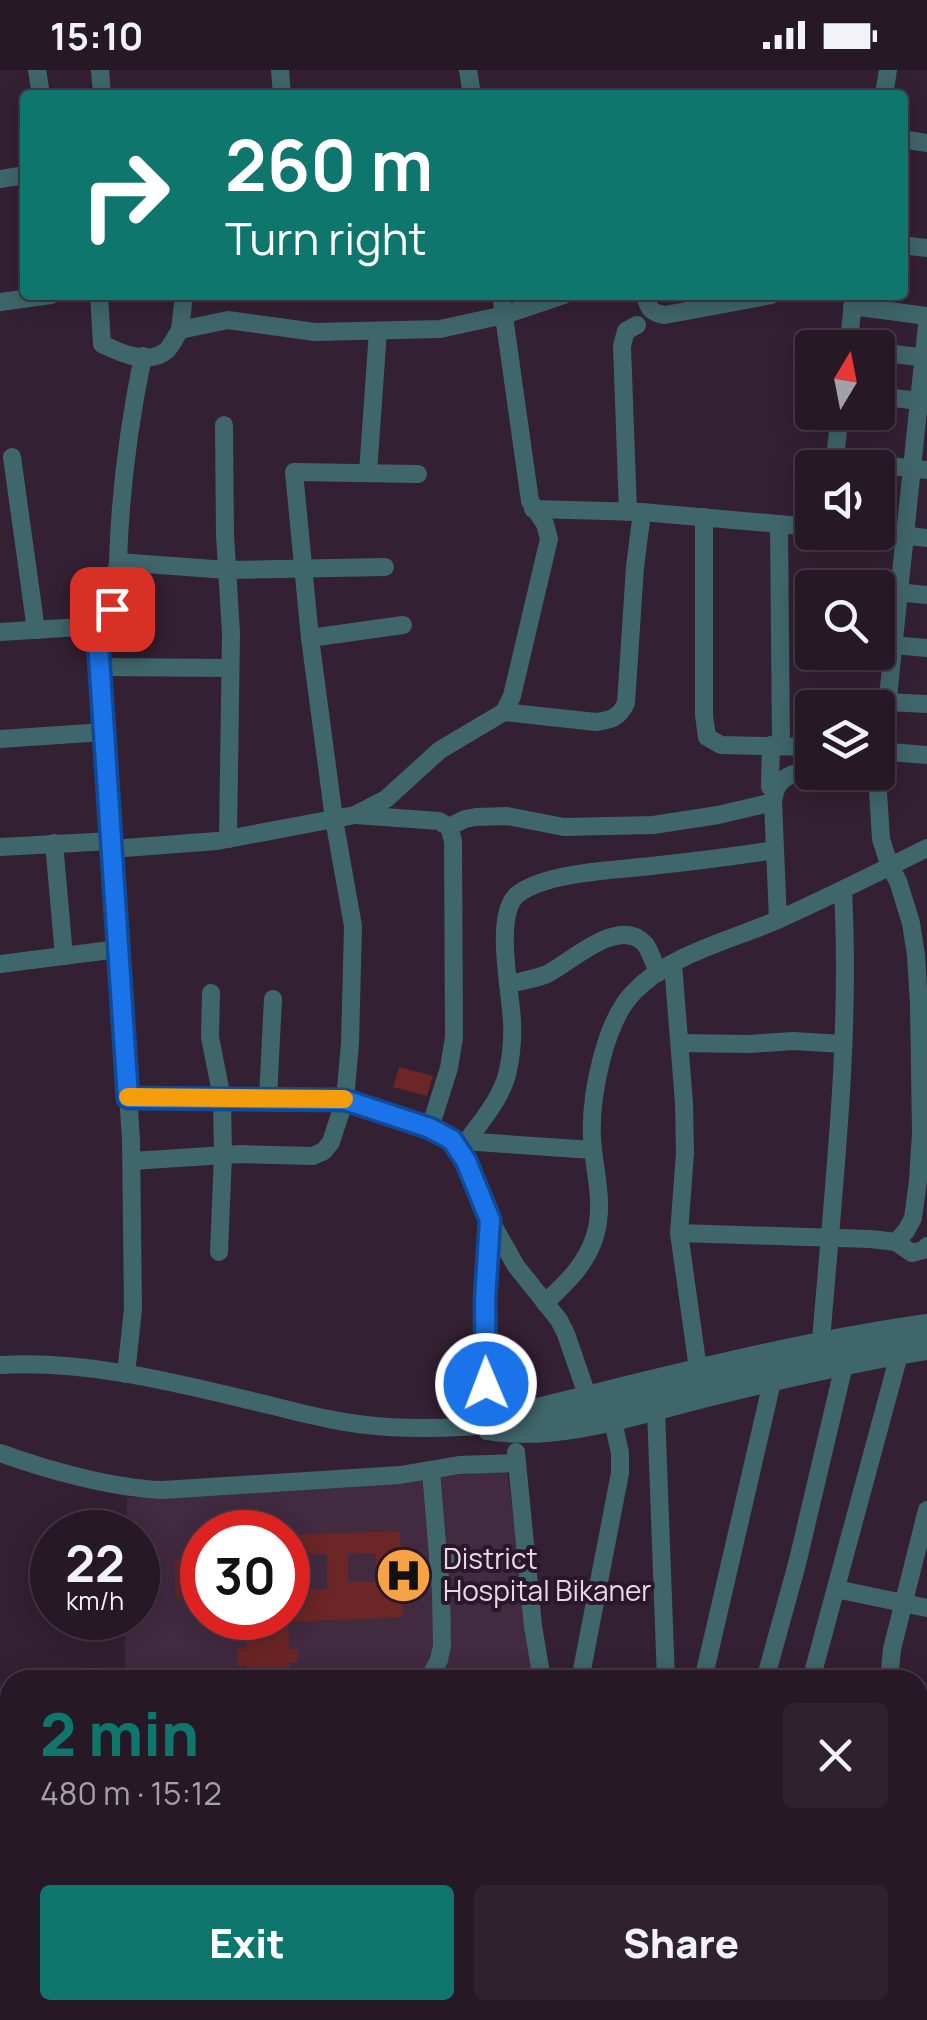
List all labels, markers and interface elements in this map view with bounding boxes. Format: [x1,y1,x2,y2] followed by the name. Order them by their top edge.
[50,9,144,61] text: 15:10
[225,116,433,212] text: 260 m
[60,130,190,260] icon: right
[225,207,426,269] text: Turn right
[795,330,895,430] north arrow
[795,330,895,790] map controls
[795,450,895,550] button: sound
[70,567,155,652] pin
[795,570,895,670] button: search
[85,582,140,637] icon: arrive
[795,690,895,790] button: layers
[434,1332,538,1436] position arrow
[180,1510,310,1640] speed limit sign: 30
[65,1529,125,1597] text: 22
[443,1539,651,1609] place label: District Hospital Bikaner
[374,1545,434,1605] hospital icon: District Hospital Bikaner
[66,1583,124,1618] text: km/h
[40,1692,199,1774] text: 2 min
[783,1703,888,1808] button: close
[40,1771,222,1815] text: 480 m · 15:12
[40,1885,454,2000] button: Exit
[474,1885,888,2000] button: Share

